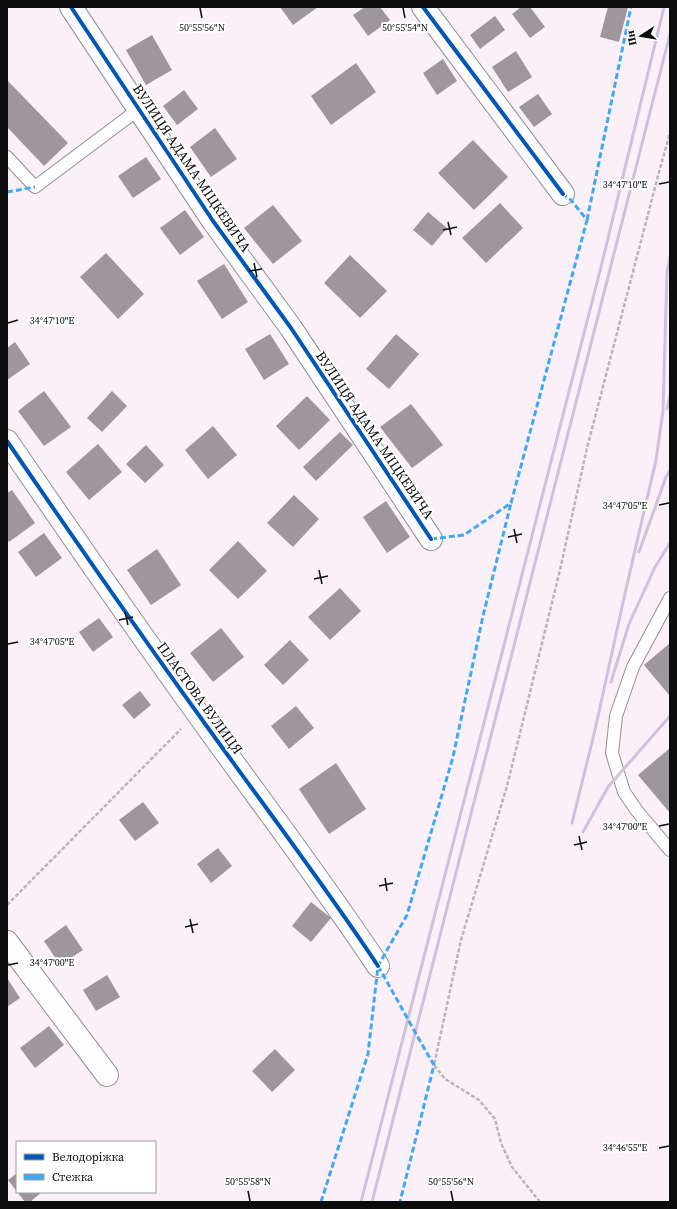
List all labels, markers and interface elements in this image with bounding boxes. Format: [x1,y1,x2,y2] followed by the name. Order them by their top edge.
[621,16,661,56] north arrow
[179,21,225,34] text: 50°55'56"N
[382,21,428,34] text: 50°55'54"N
[623,29,641,47] text: Пн
[128,80,256,257] street label: ВУЛИЦЯ АДАМА МІЦКЕВИЧА
[603,178,647,191] text: 34°47'10"E
[30,314,74,327] text: 34°47'10"E
[311,347,439,524] street label: ВУЛИЦЯ АДАМА МІЦКЕВИЧА
[603,499,647,512] text: 34°47'05"E
[30,635,74,648] text: 34°47'05"E
[152,638,248,758] street label: ПЛАСТОВА ВУЛИЦЯ
[603,820,647,833] text: 34°47'00"E
[30,956,74,969] text: 34°47'00"E
[16,1141,156,1193] legend
[603,1141,647,1154] text: 34°46'55"E
[52,1149,125,1165] text: Велодоріжка
[52,1169,94,1185] text: Стежка
[225,1175,271,1188] text: 50°55'58"N
[428,1175,474,1188] text: 50°55'56"N

